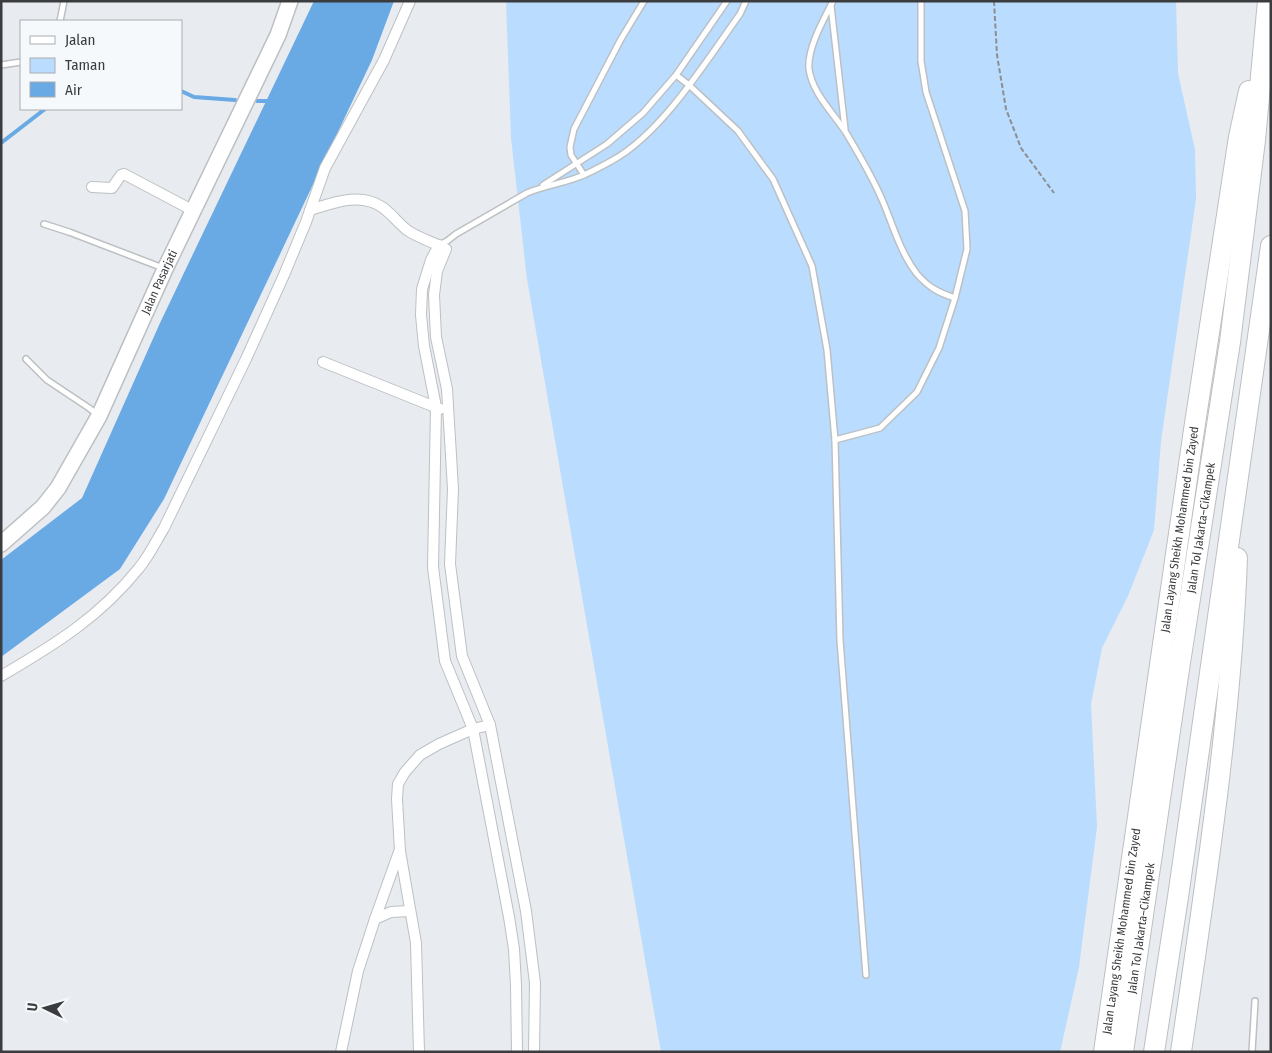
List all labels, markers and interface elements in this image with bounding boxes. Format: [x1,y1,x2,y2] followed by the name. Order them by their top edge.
[20,20,182,110] legend
[65,31,95,49] text: Jalan
[65,56,105,74] text: Taman
[65,81,83,99] text: Air
[139,247,180,317] street label: Jalan Pasarjati
[1158,425,1201,633] street label: Jalan Layang Sheikh Mohammed bin Zayed
[1184,461,1218,594] street label: Jalan Tol Jakarta–Cikampek
[1100,827,1143,1035] street label: Jalan Layang Sheikh Mohammed bin Zayed
[1125,862,1158,995] street label: Jalan Tol Jakarta–Cikampek
[20,983,70,1033] north arrow
[24,1002,41,1012] text: U

